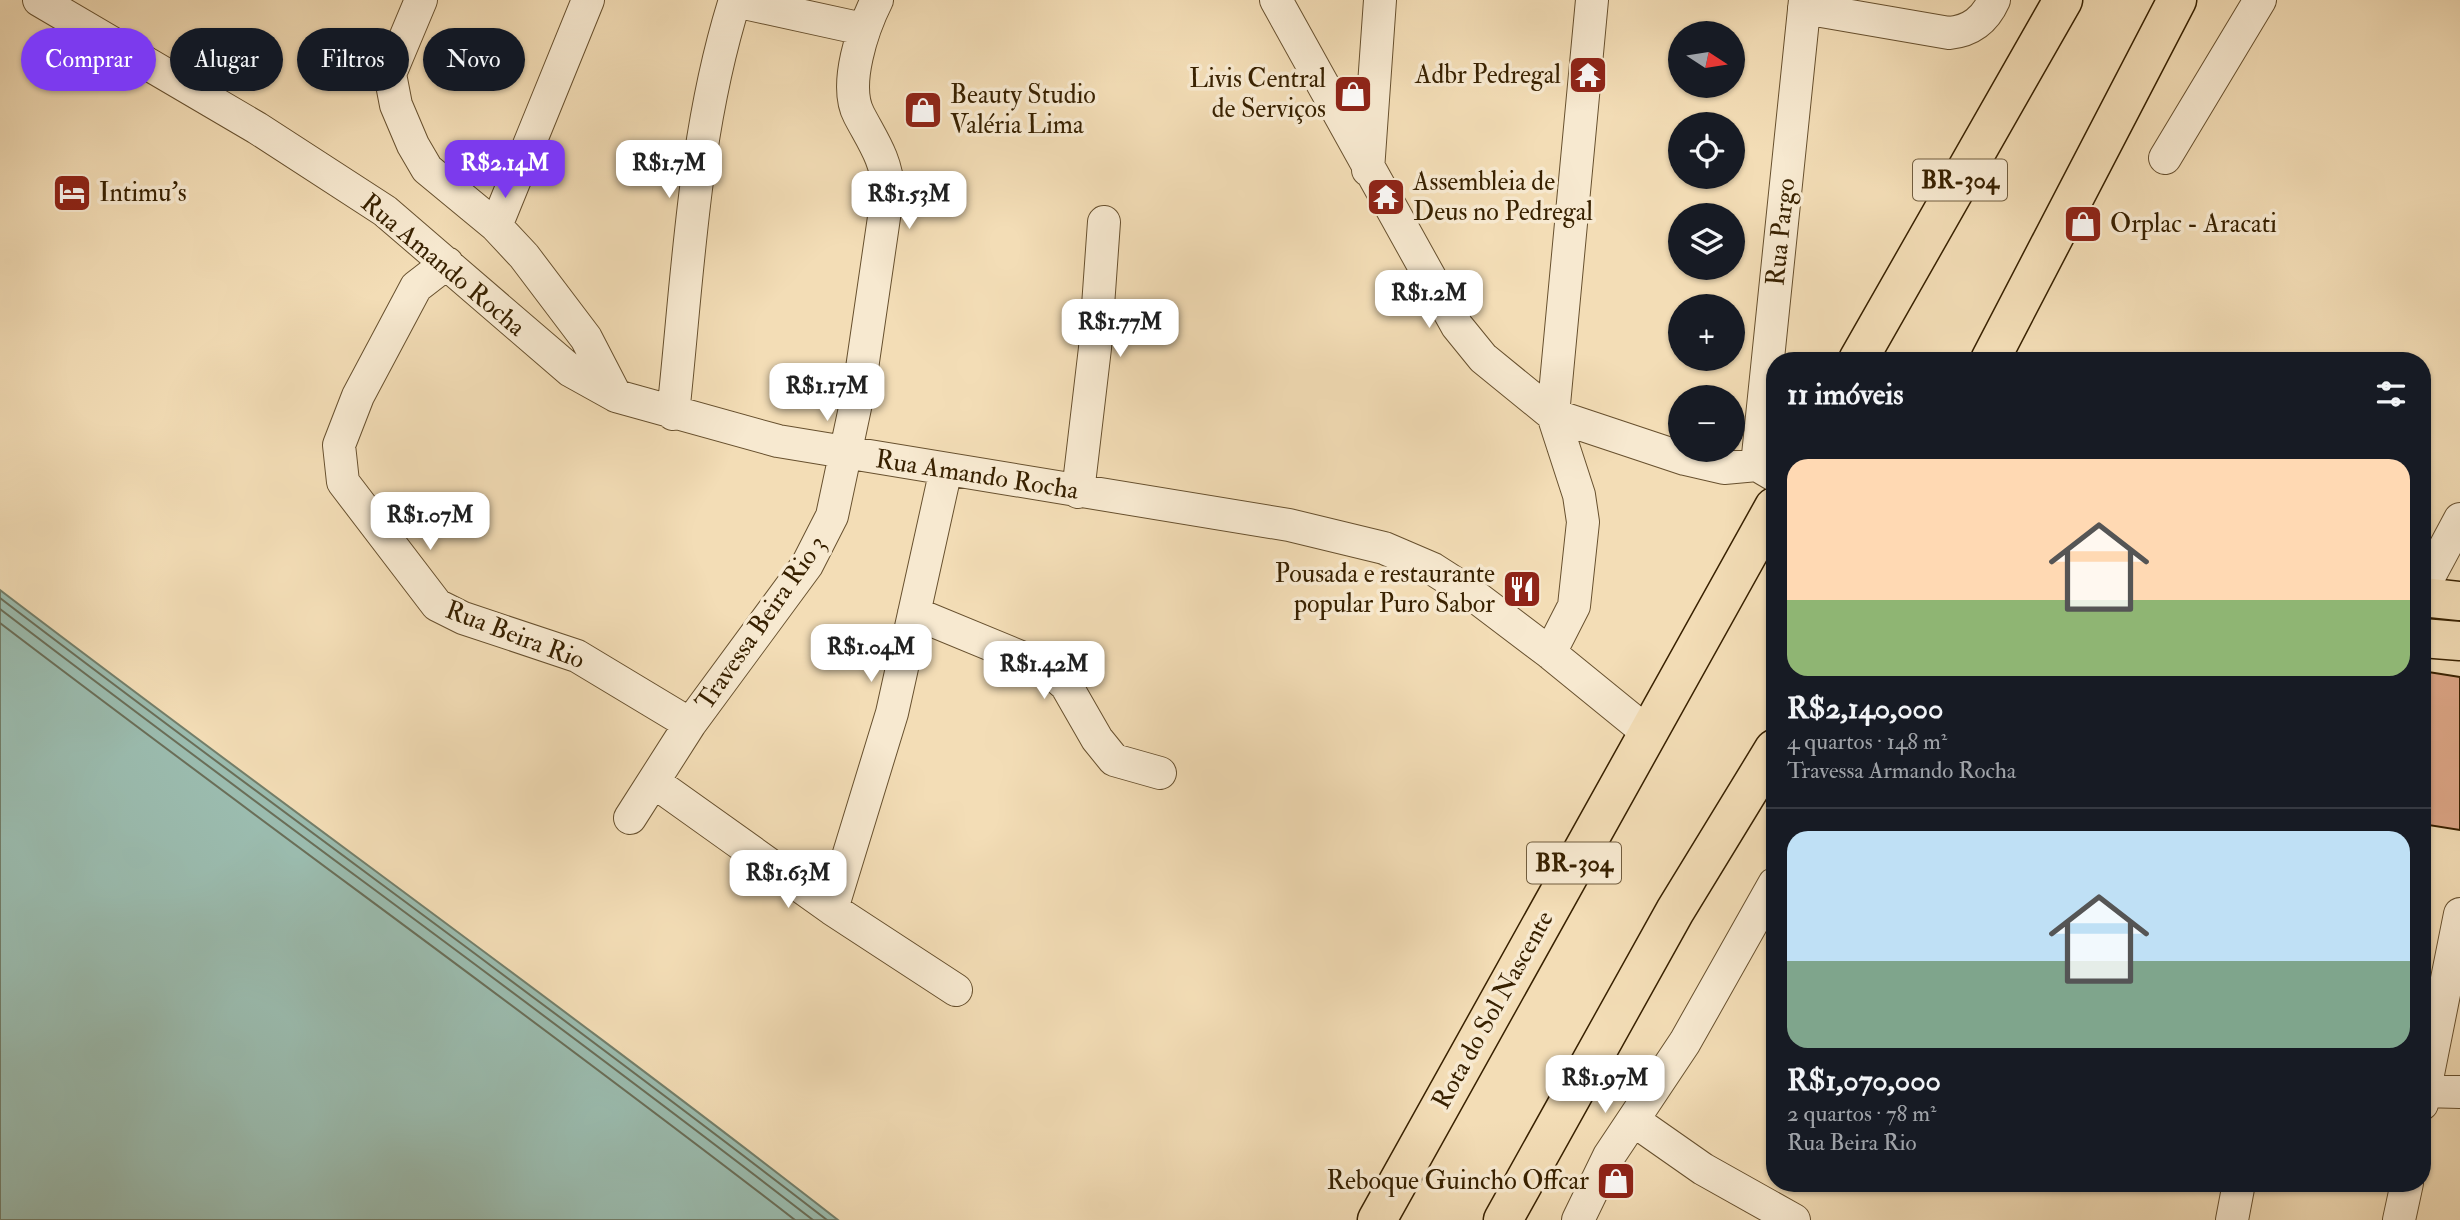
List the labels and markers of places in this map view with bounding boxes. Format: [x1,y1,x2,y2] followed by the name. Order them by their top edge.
[1567,54,1609,96] temple icon: Adbr Pedregal
[1414,59,1561,91] place label: Adbr Pedregal
[1189,63,1326,125] place label: Livis Central de Serviços
[1332,73,1374,115] shop icon: Livis Central de Serviços
[950,79,1096,141] place label: Beauty Studio Valéria Lima
[902,89,944,131] shop icon: Beauty Studio Valéria Lima
[440,140,570,200] pin: R$2.14M
[612,140,726,200] pin: R$1.7M
[1412,166,1593,228] place label: Assembleia de Deus no Pedregal
[51,172,93,214] hotel icon: Intimu's
[844,172,974,231] pin: R$1.53M
[1365,176,1407,218] temple icon: Assembleia de Deus no Pedregal
[99,177,187,209] place label: Intimu's
[2062,203,2104,245] shop icon: Orplac - Aracati
[2110,208,2277,241] place label: Orplac - Aracati
[1372,270,1486,330] pin: R$1.2M
[1055,300,1185,359] pin: R$1.77M
[762,364,892,423] pin: R$1.17M
[365,492,495,552] pin: R$1.07M
[1275,558,1495,621] place label: Pousada e restaurante popular Puro Sabor
[1501,568,1543,610] restaurant icon: Pousada e restaurante popular Puro Sabor
[806,624,936,684] pin: R$1.04M
[979,642,1109,701] pin: R$1.42M
[723,850,853,910] pin: R$1.63M
[1540,1056,1670,1115] pin: R$1.97M
[1595,1160,1637,1202] shop icon: Reboque Guincho Offcar
[1327,1165,1589,1197] place label: Reboque Guincho Offcar

